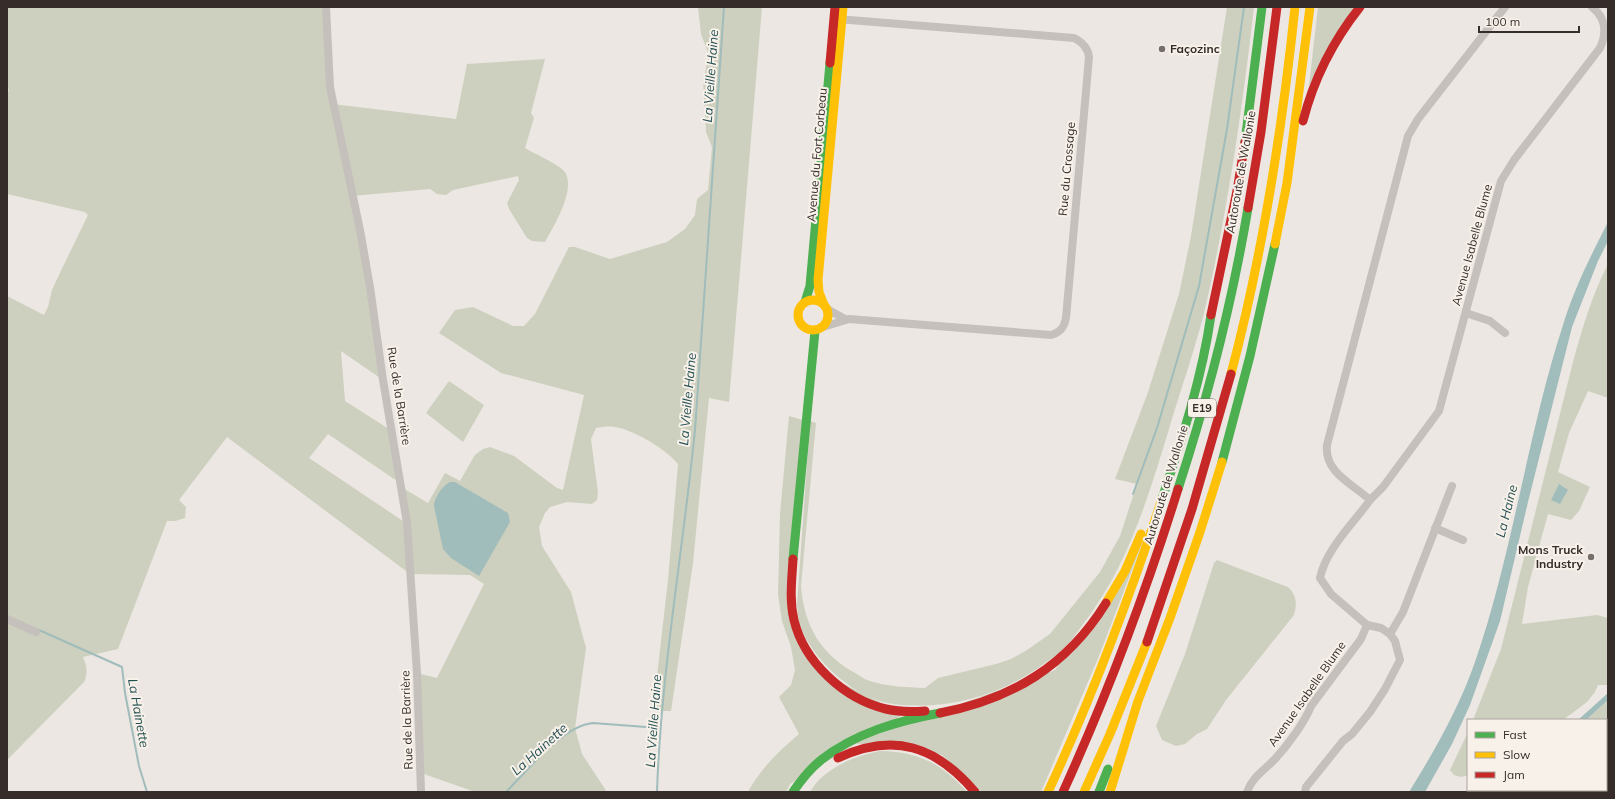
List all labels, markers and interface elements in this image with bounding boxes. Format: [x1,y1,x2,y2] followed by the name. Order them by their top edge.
[1479,8,1579,34] scale bar
[1485,14,1520,29] text: 100 m
[699,29,721,123] water label: La Vieille Haine
[1170,41,1220,56] place label: Façozinc
[1157,44,1167,54] marker: Façozinc
[803,87,830,223] street label: Avenue du Fort Corbeau
[1222,109,1259,234] street label: Autoroute de Wallonie
[1055,121,1078,217] street label: Rue du Crossage
[1448,182,1495,307] street label: Avenue Isabelle Blume
[384,346,415,446] street label: Rue de la Barrière
[675,352,699,446] water label: La Vieille Haine
[1188,399,1216,417] road number: E19
[1140,423,1191,546] street label: Autoroute de Wallonie
[1492,483,1520,539] water label: La Haine
[1518,542,1583,571] place label: Mons Truck Industry
[1586,552,1596,562] marker: Mons Truck Industry
[1265,638,1349,749] street label: Avenue Isabelle Blume
[397,670,416,770] street label: Rue de la Barrière
[642,674,664,768] water label: La Vieille Haine
[125,677,153,749] water label: La Hainette
[1467,719,1607,791] legend
[508,720,570,778] water label: La Hainette
[1503,727,1527,742] text: Fast
[1503,747,1531,762] text: Slow
[1503,767,1525,782] text: Jam

